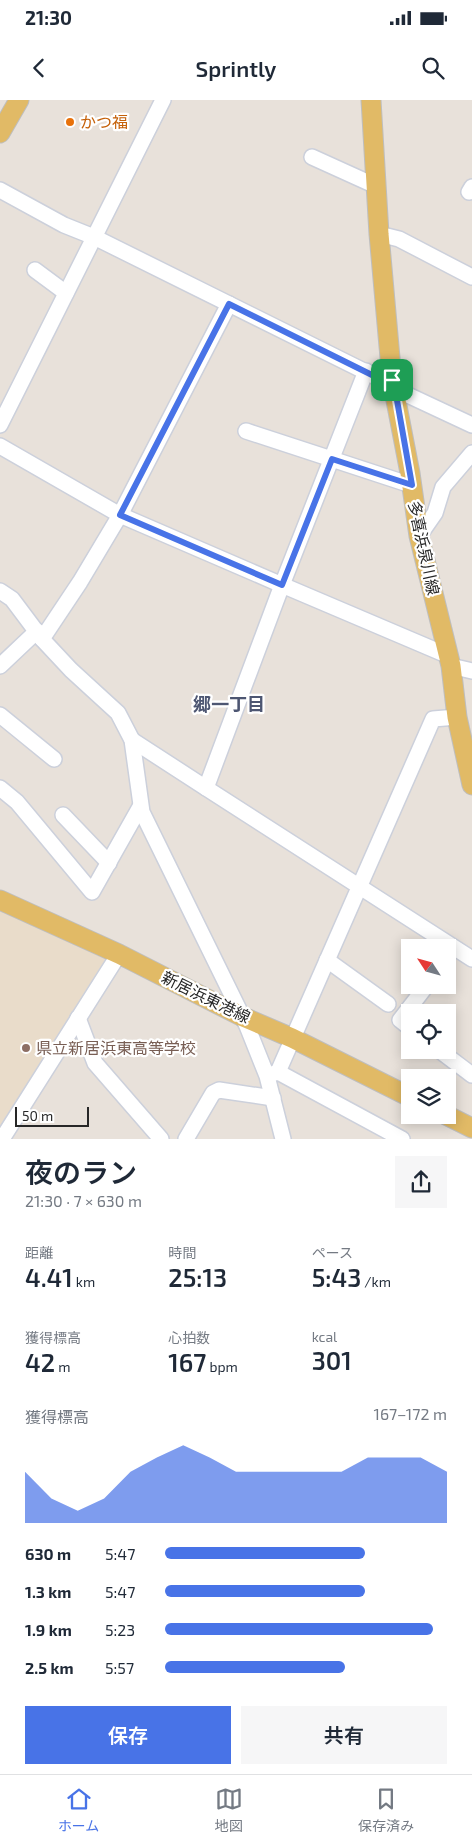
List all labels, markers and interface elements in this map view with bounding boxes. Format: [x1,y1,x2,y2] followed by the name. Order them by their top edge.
[25,6,72,29] text: 21:30
[25,54,53,82] icon: back
[419,54,447,82] icon: search
[196,55,276,81] text: Sprintly
[80,112,128,131] place label: かつ福
[64,116,76,128] marker: かつ福
[371,359,413,401] pin
[378,366,406,394] icon: arrive
[405,499,444,597] street label: 多喜浜泉川線
[193,693,265,715] district label: 郷一丁目
[401,939,456,994] north arrow
[401,939,456,1124] map controls
[159,967,254,1026] street label: 新居浜東港線
[401,1004,456,1059] button: locate
[36,1038,196,1057] place label: 県立新居浜東高等学校
[20,1042,32,1054] marker: 県立新居浜東高等学校
[401,1069,456,1124] button: layers
[15,1104,89,1127] scale bar
[22,1107,53,1124] text: 50 m
[25,1155,137,1189] text: 夜のラン
[395,1156,447,1208] button: share
[25,1191,142,1210] text: 21:30 · 7 × 630 m
[25,1244,53,1261] text: 距離
[168,1244,196,1261] text: 時間
[312,1244,353,1261] text: ペース
[25,1262,73,1292] text: 4.41
[168,1262,227,1292] text: 25:13
[312,1262,361,1292] text: 5:43
[73,1273,95,1290] text: km
[361,1273,391,1290] text: /km
[312,1328,337,1345] text: kcal
[25,1329,81,1346] text: 獲得標高
[168,1329,210,1346] text: 心拍数
[312,1345,352,1375] text: 301
[25,1347,55,1377] text: 42
[168,1347,206,1377] text: 167
[55,1358,70,1375] text: m
[206,1358,238,1375] text: bpm
[374,1404,447,1423] text: 167–172 m
[25,1407,89,1426] text: 獲得標高
[25,1544,71,1563] text: 630 m
[105,1544,135,1563] text: 5:47
[25,1582,71,1601] text: 1.3 km
[105,1582,135,1601] text: 5:47
[25,1620,72,1639] text: 1.9 km
[105,1620,135,1639] text: 5:23
[25,1658,74,1677] text: 2.5 km
[105,1658,134,1677] text: 5:57
[25,1706,231,1764] button: 保存
[241,1706,447,1764] button: 共有
[58,1785,99,1835] tab: ホーム
[215,1785,243,1835] tab: 地図
[358,1785,414,1835] tab: 保存済み

